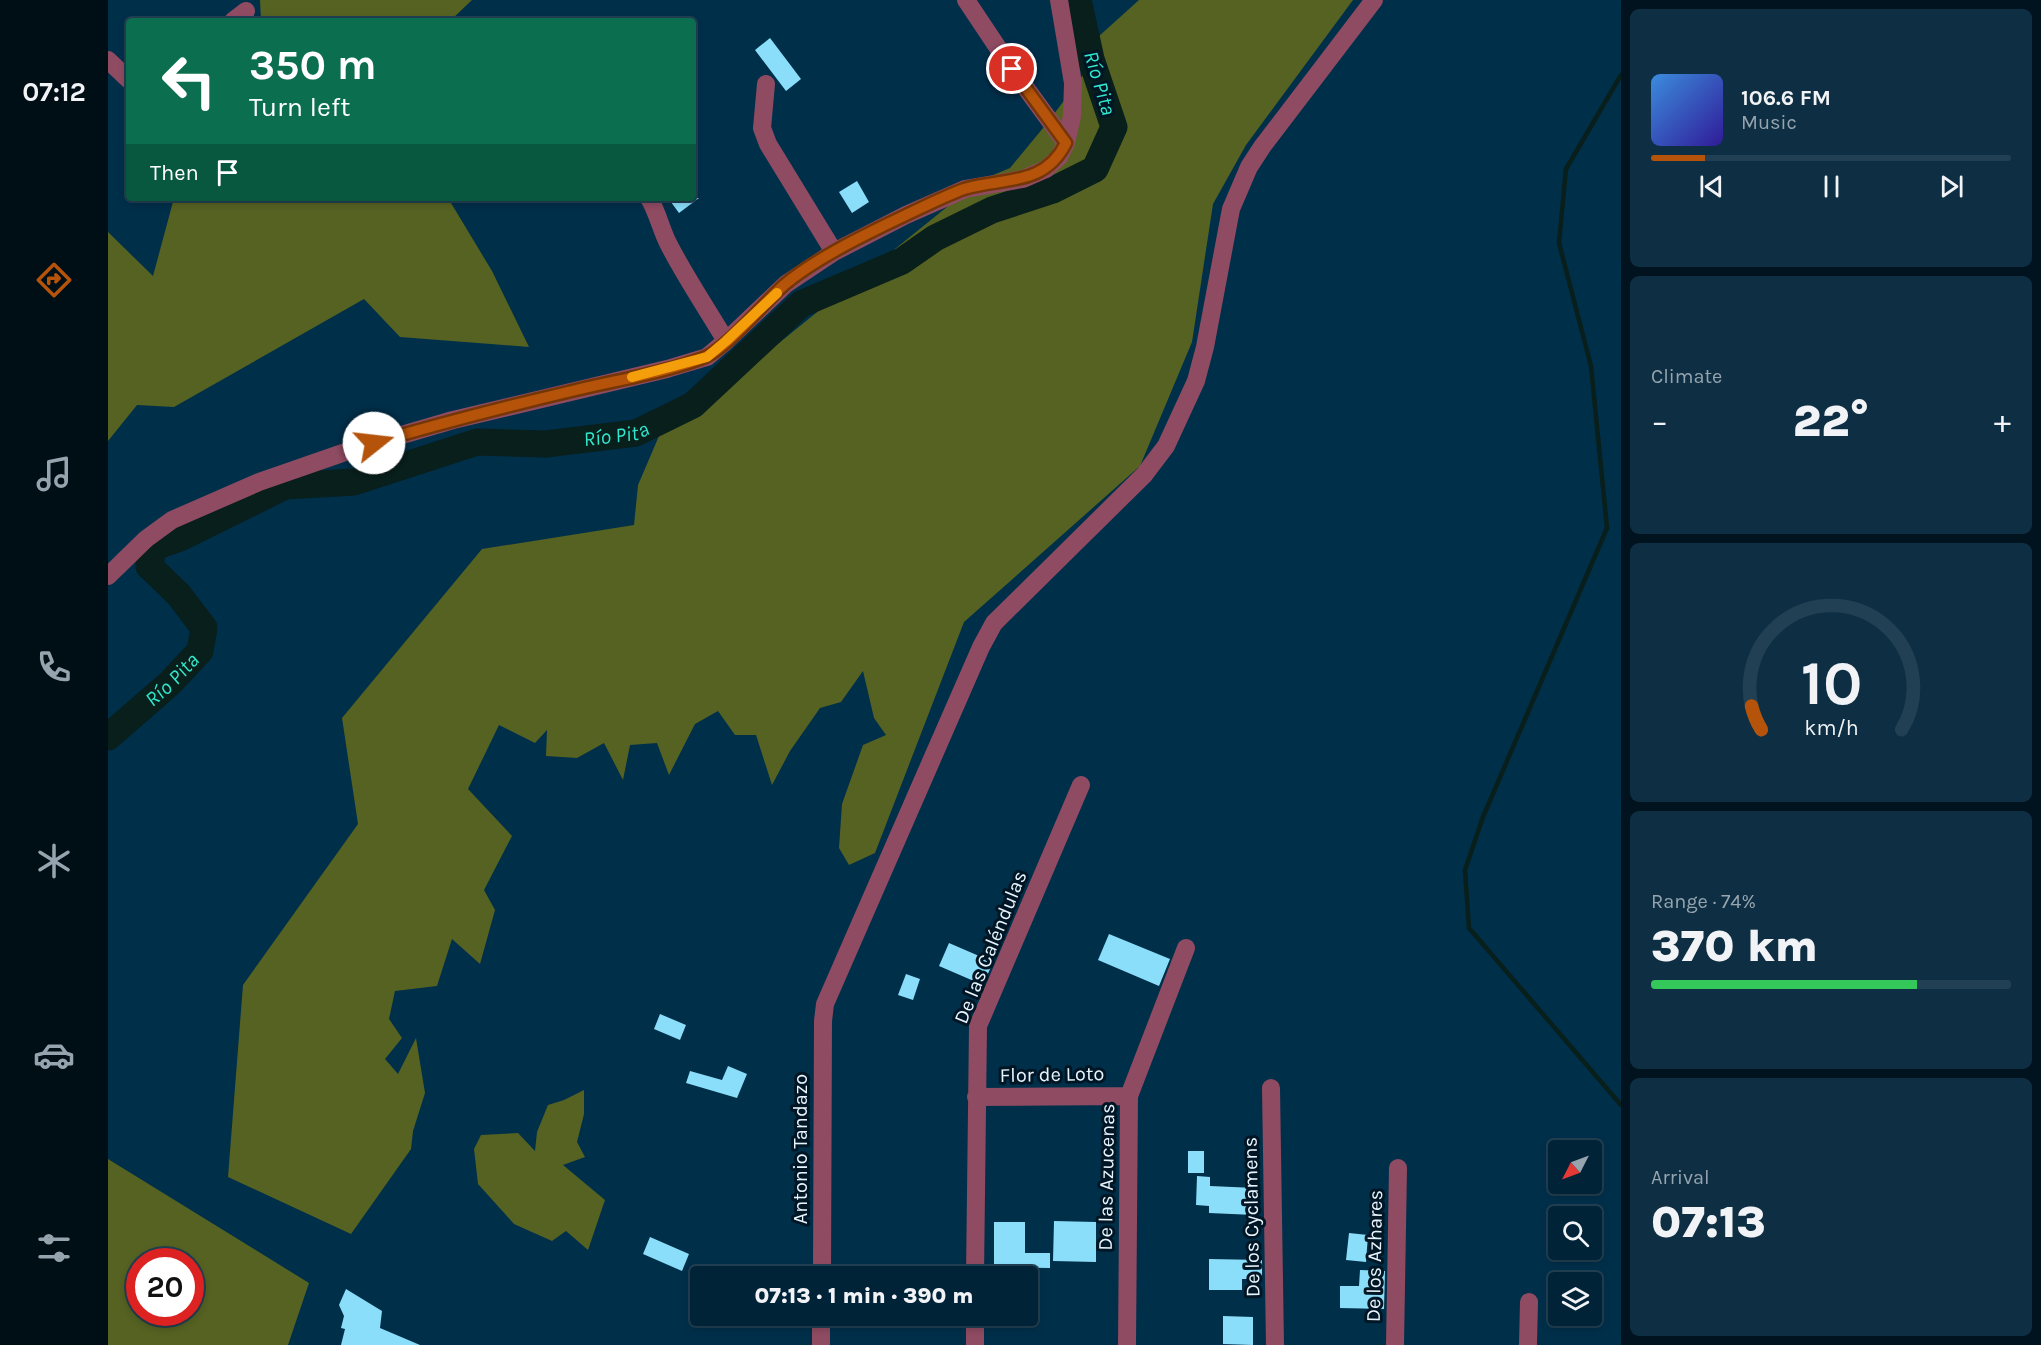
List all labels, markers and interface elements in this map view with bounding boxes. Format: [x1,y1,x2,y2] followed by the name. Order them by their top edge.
[249,40,377,90] text: 350 m
[150,42,228,120] icon: left
[986,43,1037,94] pin
[1079,48,1121,118] water label: Río Pita
[995,52,1028,85] icon: arrive
[22,76,86,108] text: 07:12
[1741,85,1831,111] text: 106.6 FM
[249,91,350,123] text: Turn left
[1741,111,1797,134] text: Music
[211,156,244,189] icon: arrive
[150,160,199,186] text: Then
[1695,170,1728,203] icon: previous
[1815,170,1848,203] icon: pause
[1935,170,1968,203] icon: next
[33,259,75,301] icon: directions
[1651,365,1722,388] text: Climate
[1793,395,1869,447] text: 22°
[1651,402,1668,440] text: −
[1994,402,2011,440] text: +
[342,411,406,475] position arrow
[582,417,653,451] water label: Río Pita
[33,453,75,495] icon: music
[33,646,75,688] icon: phone
[1800,647,1862,720] text: 10
[140,648,204,711] water label: Río Pita
[1804,715,1858,740] text: km/h
[33,840,75,882] icon: climate
[949,868,1032,1027] street label: De las Caléndulas
[1651,890,1756,913] text: Range · 74%
[1651,920,1818,972] text: 370 km
[33,1034,75,1076] icon: car
[1000,1062,1104,1087] street label: Flor de Loto
[789,1074,812,1224] street label: Antonio Tandazo
[1094,1103,1119,1251] street label: De las Azucenas
[1239,1137,1264,1297] street label: De los Cyclamens
[1548,1140,1602,1194] north arrow
[1548,1140,1602,1326] map controls
[1651,1166,1710,1189] text: Arrival
[1362,1190,1387,1322] street label: De los Azhares
[1651,1196,1766,1248] text: 07:13
[1548,1206,1602,1260] button: search
[33,1227,75,1269] icon: filters
[126,1248,204,1326] speed limit sign: 20
[1548,1272,1602,1326] button: layers
[754,1283,974,1309] text: 07:13 · 1 min · 390 m

